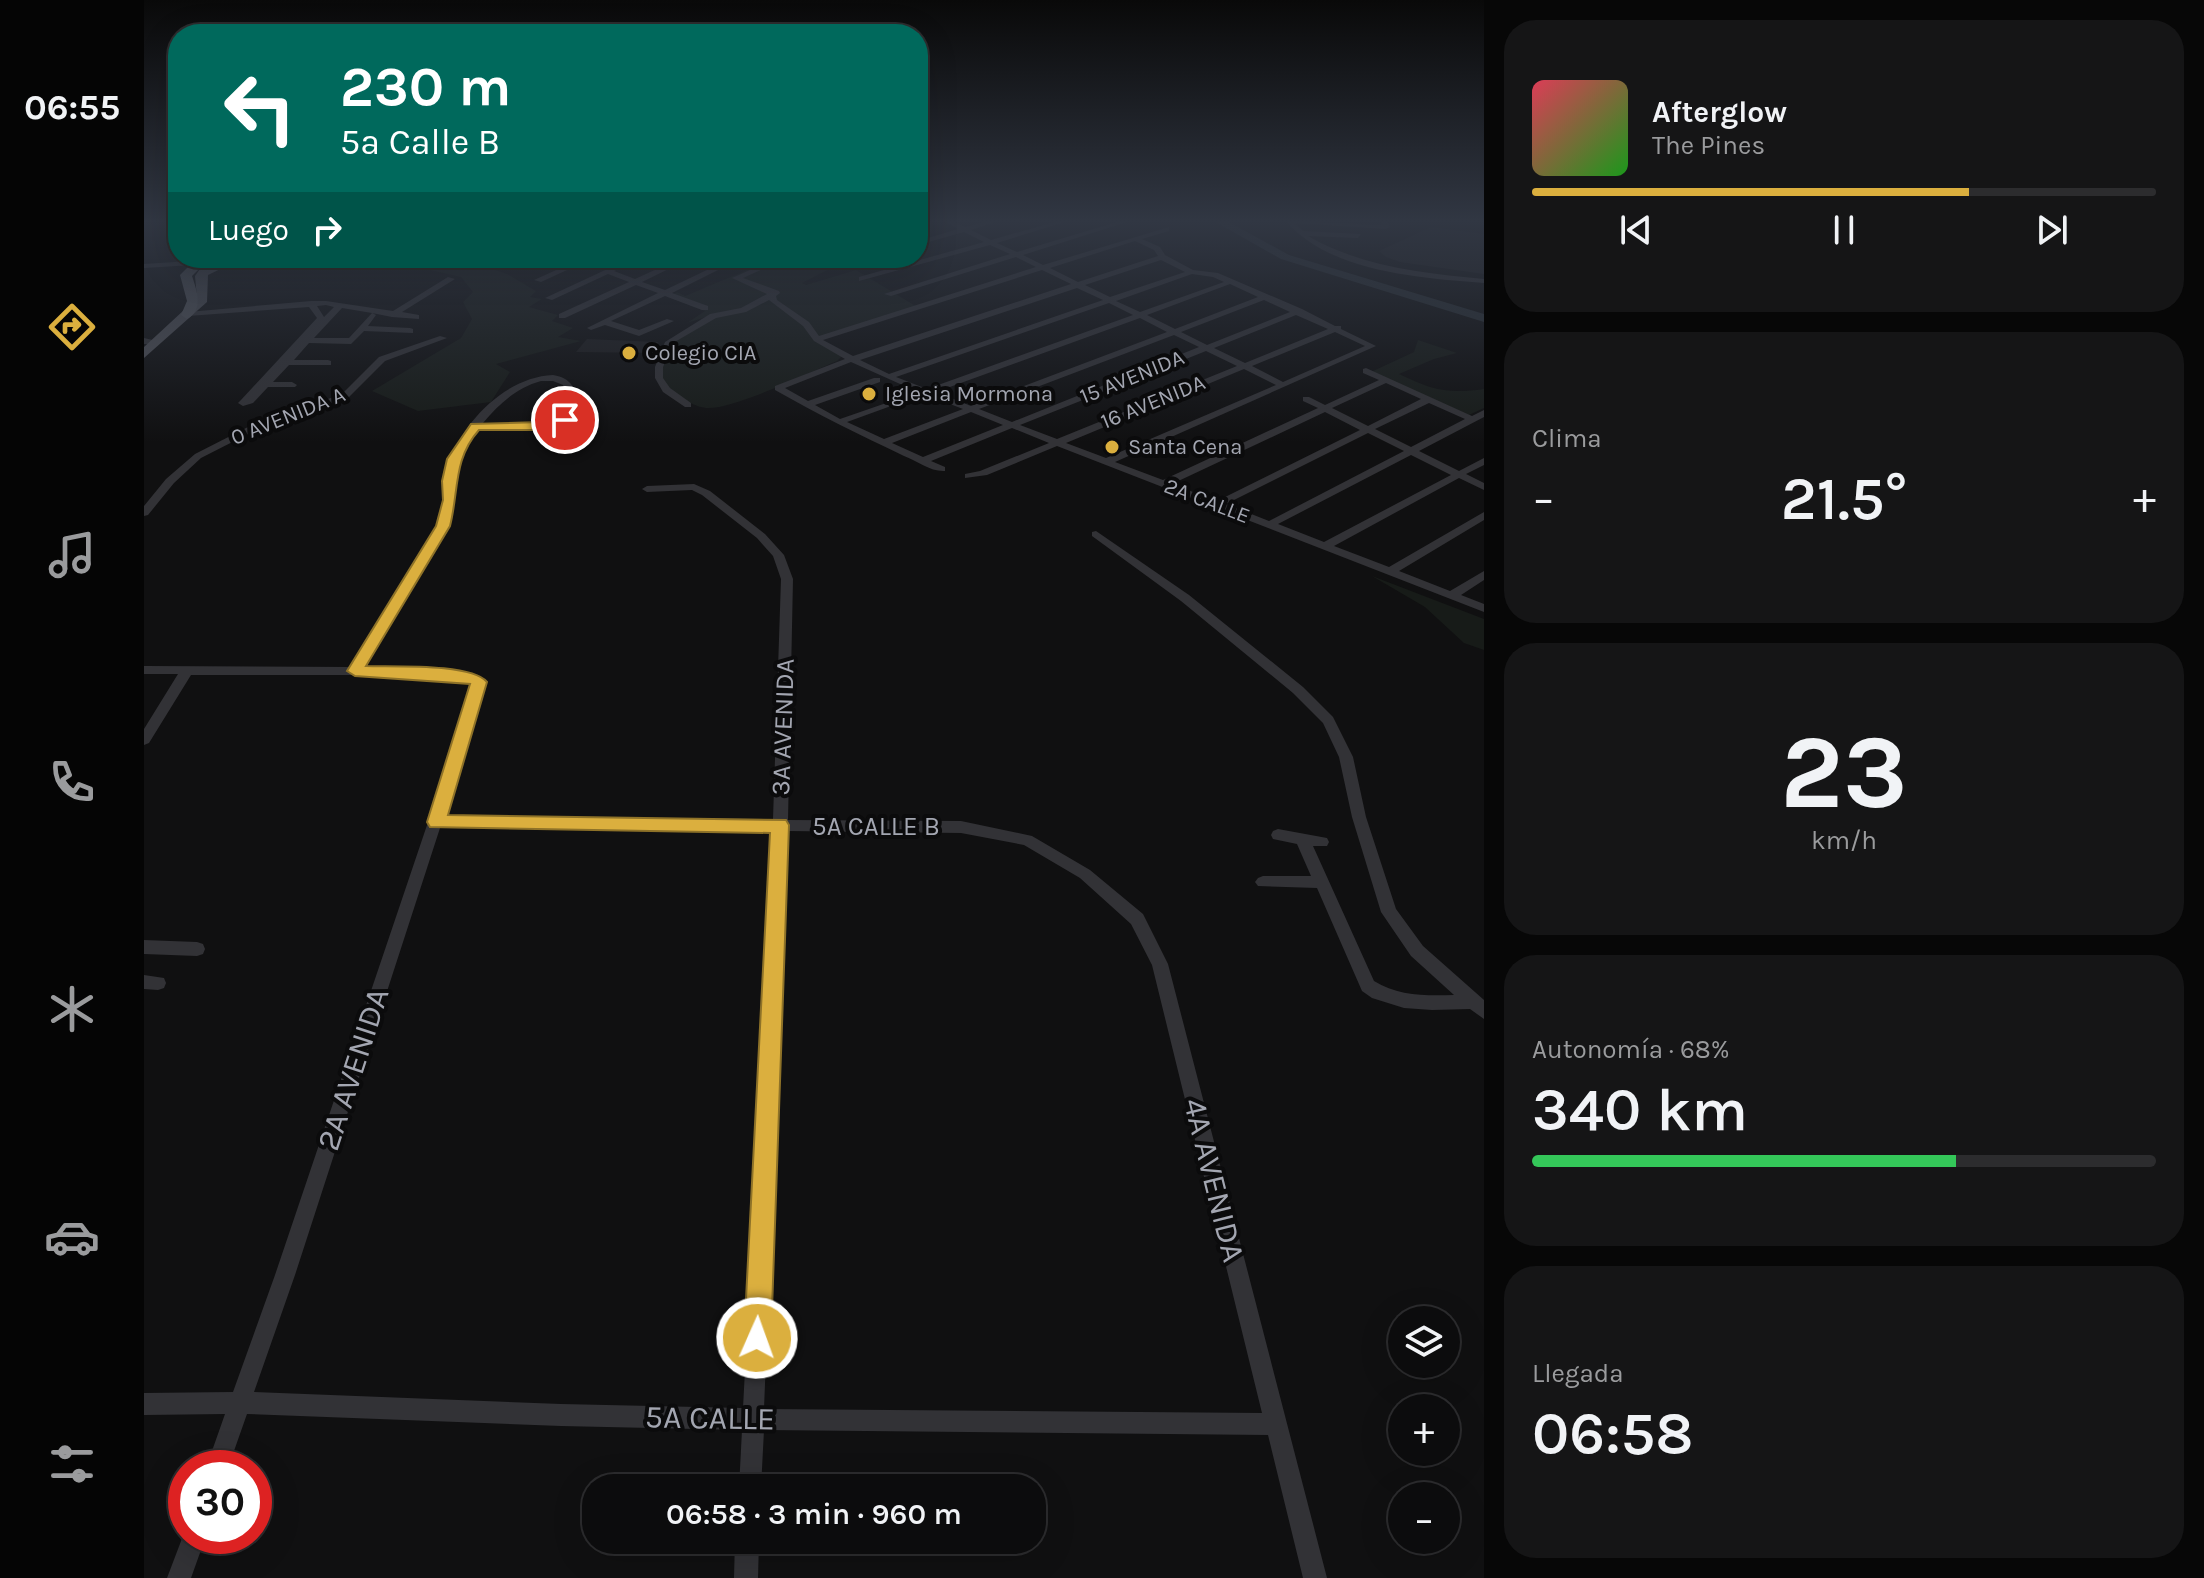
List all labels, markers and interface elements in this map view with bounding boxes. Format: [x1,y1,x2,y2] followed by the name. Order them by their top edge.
[340,54,511,119] text: 230 m
[208,56,312,160] icon: left
[24,86,120,128] text: 06:55
[1652,94,1787,130] text: Afterglow
[340,121,500,163] text: 5a Calle B
[1652,130,1765,161] text: The Pines
[305,208,349,252] icon: right
[1614,208,1658,252] icon: previous
[1822,208,1866,252] icon: pause
[2030,208,2074,252] icon: next
[208,212,289,248] text: Luego
[44,299,100,355] icon: directions
[645,340,757,366] place label: Colegio CIA
[620,344,638,362] marker: Colegio CIA
[1076,344,1188,410] street label: 15 AVENIDA
[1097,369,1209,435] street label: 16 AVENIDA
[227,381,349,451] street label: 0 AVENIDA A
[885,381,1053,407] place label: Iglesia Mormona
[860,385,878,403] marker: Iglesia Mormona
[531,386,599,454] pin
[543,398,587,442] icon: arrive
[1532,423,1602,454] text: Clima
[1128,434,1242,460] place label: Santa Cena
[1103,438,1121,456] marker: Santa Cena
[1781,464,1907,534] text: 21.5°
[1160,473,1254,529] street label: 2A CALLE
[1532,473,1555,524] text: −
[2133,473,2156,524] text: +
[44,527,100,583] icon: music
[765,658,801,796] street label: 3A AVENIDA
[1780,712,1908,833] text: 23
[44,754,100,810] icon: phone
[812,811,940,842] street label: 5A CALLE B
[1811,825,1877,856] text: km/h
[44,981,100,1037] icon: climate
[309,983,397,1155] street label: 2A AVENIDA
[1532,1034,1730,1065] text: Autonomía · 68%
[1532,1075,1748,1145] text: 340 km
[1176,1094,1252,1266] street label: 4A AVENIDA
[44,1209,100,1265] icon: car
[715,1296,799,1380] position arrow
[1388,1306,1460,1554] map controls
[1388,1306,1460,1378] button: layers
[1532,1358,1624,1389] text: Llegada
[1388,1394,1460,1466] button: +
[645,1398,775,1438] street label: 5A CALLE
[1532,1399,1694,1469] text: 06:58
[44,1436,100,1492] icon: filters
[168,1450,272,1554] speed limit sign: 30
[1388,1482,1460,1554] button: −
[666,1496,962,1532] text: 06:58 · 3 min · 960 m

